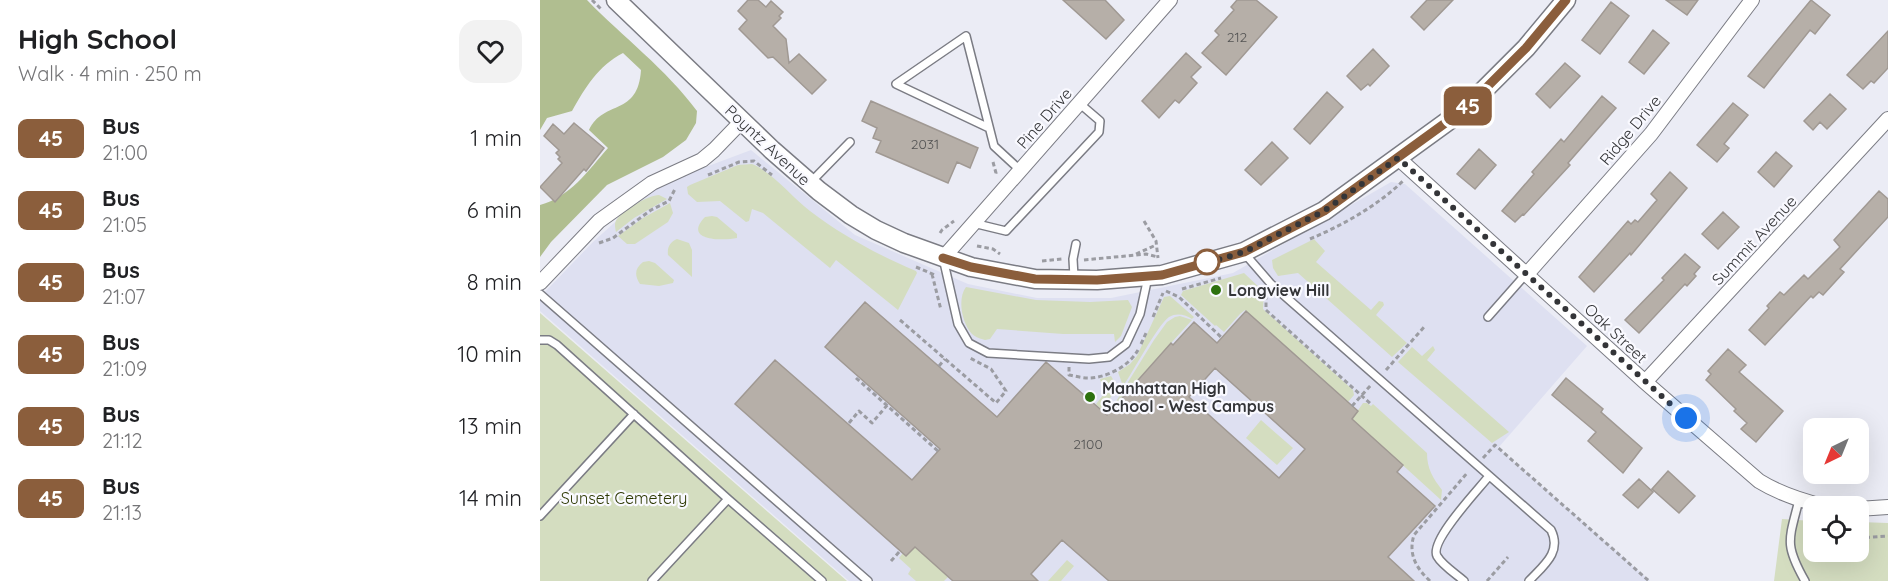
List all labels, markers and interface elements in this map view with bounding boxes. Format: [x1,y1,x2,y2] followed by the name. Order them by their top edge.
[459,20,522,83] button: heart
[18,21,177,56] text: High School
[1227,28,1248,46] house number: 212
[18,61,202,86] text: Walk · 4 min · 250 m
[1012,83,1076,153] street label: Pine Drive
[1441,86,1495,126] line badge: 45
[1595,91,1665,169] street label: Ridge Drive
[1456,93,1480,119] text: 45
[721,100,815,190] street label: Poyntz Avenue
[102,112,140,140] text: Bus
[470,124,522,152] text: 1 min
[39,125,63,151] text: 45
[911,135,939,153] house number: 2031
[102,140,148,165] text: 21:00
[102,184,140,212] text: Bus
[1707,191,1801,289] street label: Summit Avenue
[467,196,522,224] text: 6 min
[39,197,63,223] text: 45
[102,212,147,237] text: 21:05
[1194,249,1220,275] unlabelled marker
[102,256,140,284] text: Bus
[467,268,522,296] text: 8 min
[39,269,63,295] text: 45
[1228,280,1330,300] place label: Longview Hill
[1209,283,1223,297] marker: Longview Hill
[102,284,145,309] text: 21:07
[1580,299,1652,367] street label: Oak Street
[102,328,140,356] text: Bus
[457,340,522,368] text: 10 min
[39,341,63,367] text: 45
[102,356,147,381] text: 21:09
[1102,378,1274,416] place label: Manhattan High School - West Campus
[1083,390,1097,404] marker: Manhattan High School - West Campus
[102,400,140,428] text: Bus
[1671,403,1701,433] your location
[459,412,522,440] text: 13 min
[39,413,63,439] text: 45
[1803,418,1869,484] north arrow
[1803,418,1869,562] map controls
[102,428,143,453] text: 21:12
[1073,435,1103,453] house number: 2100
[102,472,140,500] text: Bus
[459,484,522,512] text: 14 min
[39,485,63,511] text: 45
[561,488,687,508] park label: Sunset Cemetery
[1803,496,1869,562] button: locate
[102,500,142,525] text: 21:13

